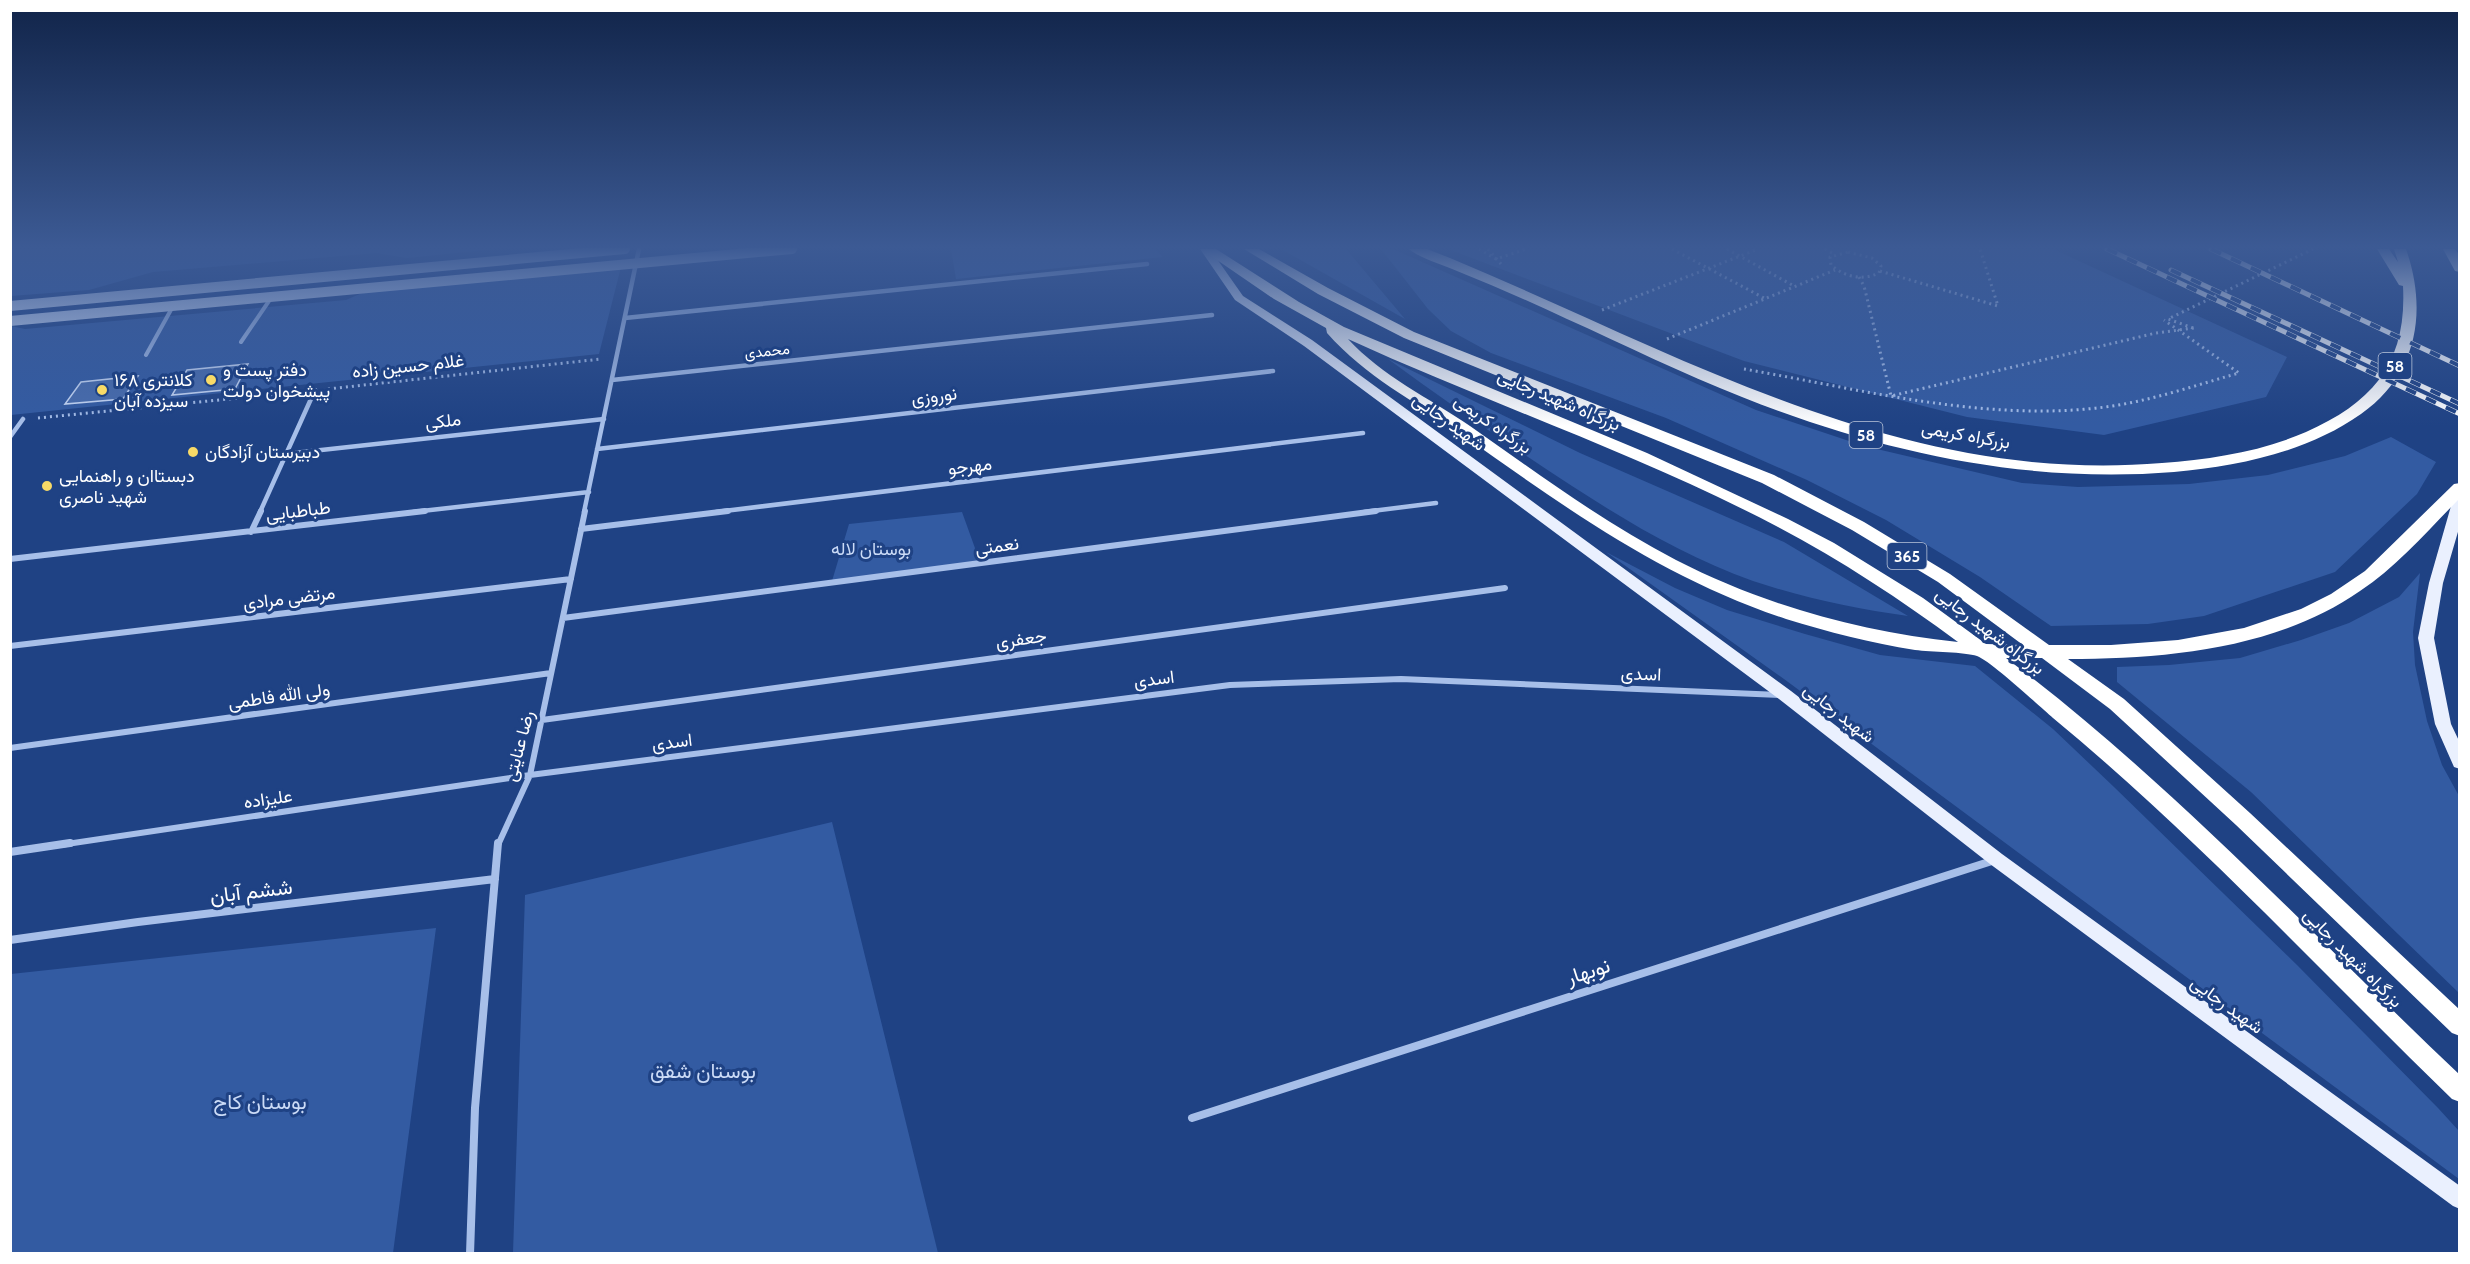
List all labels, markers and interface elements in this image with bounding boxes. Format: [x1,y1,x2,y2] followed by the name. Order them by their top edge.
[743,340,791,363] street label: محمدی
[351,349,465,384] street label: غلام حسین زاده
[2378,353,2412,379] road number: 58
[223,359,330,403] place label: دفتر پست و پیشخوان دولت
[1494,364,1624,436] street label: بزرگراه شهید رجایی
[114,369,193,412] place label: کلانتری ۱۶۸ سیزده آبان
[204,373,218,387] marker: دفتر پست و پیشخوان دولت
[910,382,958,410] street label: نوروزی
[95,383,109,397] marker: کلانتری ۱۶۸ سیزده آبان
[1408,388,1490,456] street label: شهید رجایی
[1450,389,1536,459] street label: بزرگراه کریمی
[424,408,462,434] street label: ملکی
[1920,416,2012,454] street label: بزرگراه کریمی
[1850,422,1882,448] road number: 58
[205,441,320,463] place label: دبیرستان آزادگان
[186,445,200,459] marker: دبیرستان آزادگان
[947,452,993,480] street label: مهرجو
[59,465,195,508] place label: دبستاان و راهنمایی شهید ناصری
[40,479,54,493] marker: دبستاان و راهنمایی شهید ناصری
[264,496,332,526] street label: طباطبایی
[974,532,1020,560] street label: نعمتی
[831,538,911,560] park label: بوستان لاله
[1888,543,1926,569] road number: 365
[242,581,336,615] street label: مرتضی مرادی
[1931,583,2049,679] street label: بزرگراه شهید رجایی
[994,625,1048,653] street label: جعفری
[1620,662,1662,686] street label: اسدی
[1132,666,1176,692] street label: اسدی
[227,678,331,714] street label: ولی الله فاطمی
[1799,678,1879,748] street label: شهید رجایی
[499,708,539,784] street label: رضا عنایتی
[650,729,694,755] street label: اسدی
[242,785,294,813] street label: علیزاده
[208,874,294,910] street label: ششم آبان
[2299,904,2407,1012] street label: بزرگراه شهید رجایی
[1562,952,1613,991] street label: نوبهار
[2186,971,2268,1039] street label: شهید رجایی
[650,1058,756,1084] park label: بوستان شفق
[213,1089,307,1116] park label: بوستان کاج

